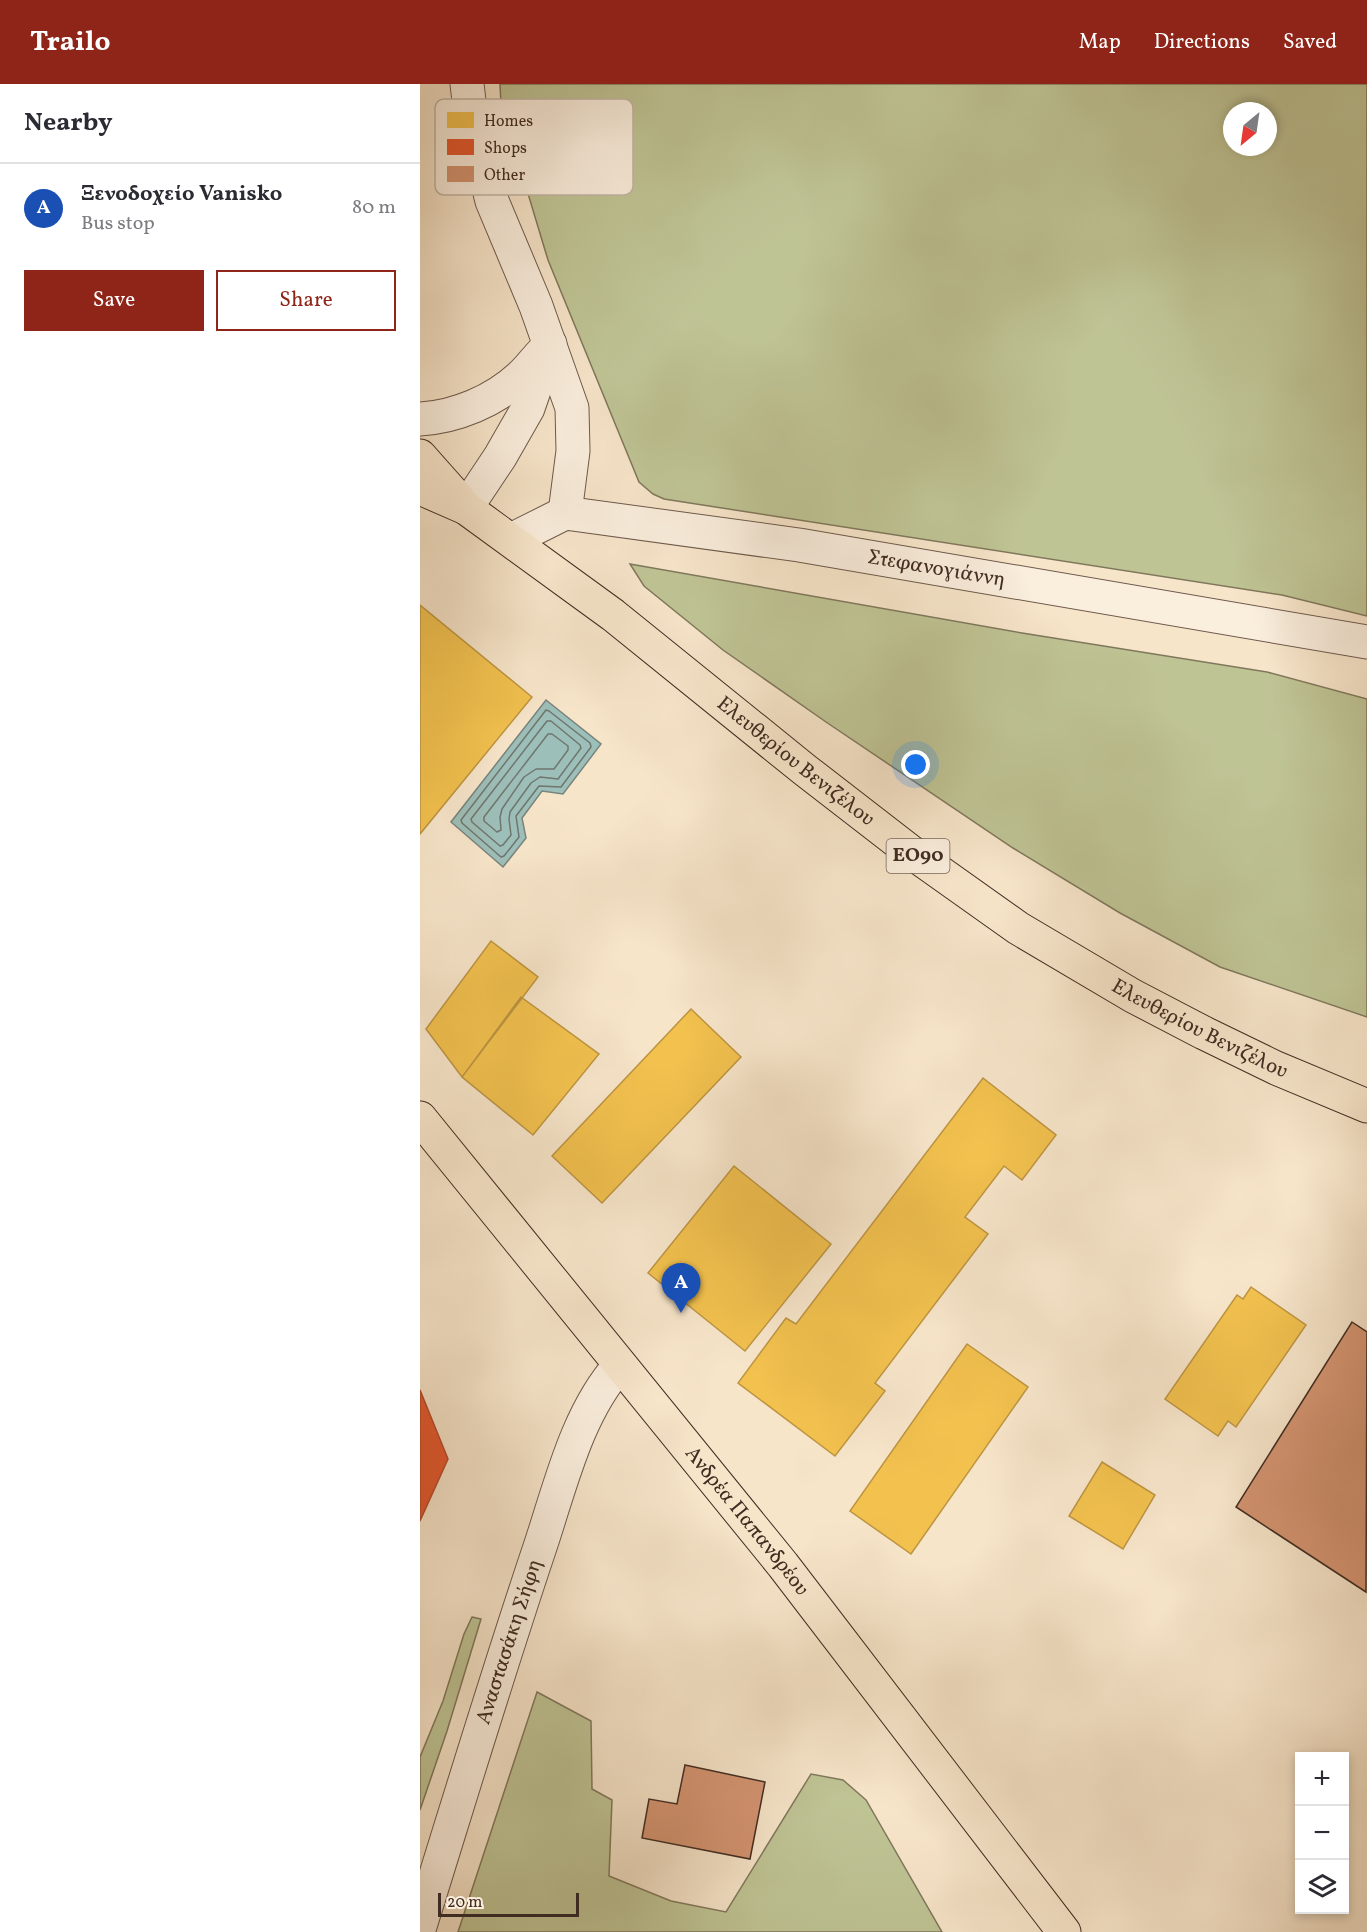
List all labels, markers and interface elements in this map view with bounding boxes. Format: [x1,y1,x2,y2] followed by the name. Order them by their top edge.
[30,23,111,62] text: Trailo
[1079,28,1121,57] text: Map
[1154,28,1250,57] text: Directions
[1283,28,1337,57] text: Saved
[435,99,633,195] legend
[1223,102,1277,156] north arrow
[24,105,113,141] text: Nearby
[484,111,533,133] text: Homes
[484,138,527,160] text: Shops
[484,165,525,187] text: Other
[81,179,282,210] text: Ξενοδοχείο Vanisko
[36,194,51,222] text: A
[352,194,396,222] text: 80 m
[81,210,155,238] text: Bus stop
[24,270,204,331] button: Save
[216,270,396,331] button: Share
[865,542,1008,595] street label: Στεφανογιάννη
[710,690,881,833] street label: Ελευθερίου Βενιζέλου
[901,750,930,779] your location
[886,839,950,873] road number: ΕΟ90
[1106,972,1292,1086] street label: Ελευθερίου Βενιζέλου
[662,1264,700,1313] pin: A
[678,1440,816,1602] street label: Ανδρέα Παπανδρέου
[469,1555,549,1728] street label: Αναστασάκη Σήφη
[1295,1752,1349,1914] map controls
[1295,1752,1349,1806] button: +
[1295,1806,1349,1860] button: −
[1295,1860,1349,1914] button: layers
[438,1890,579,1918] scale bar
[447,1892,482,1914] text: 20 m

